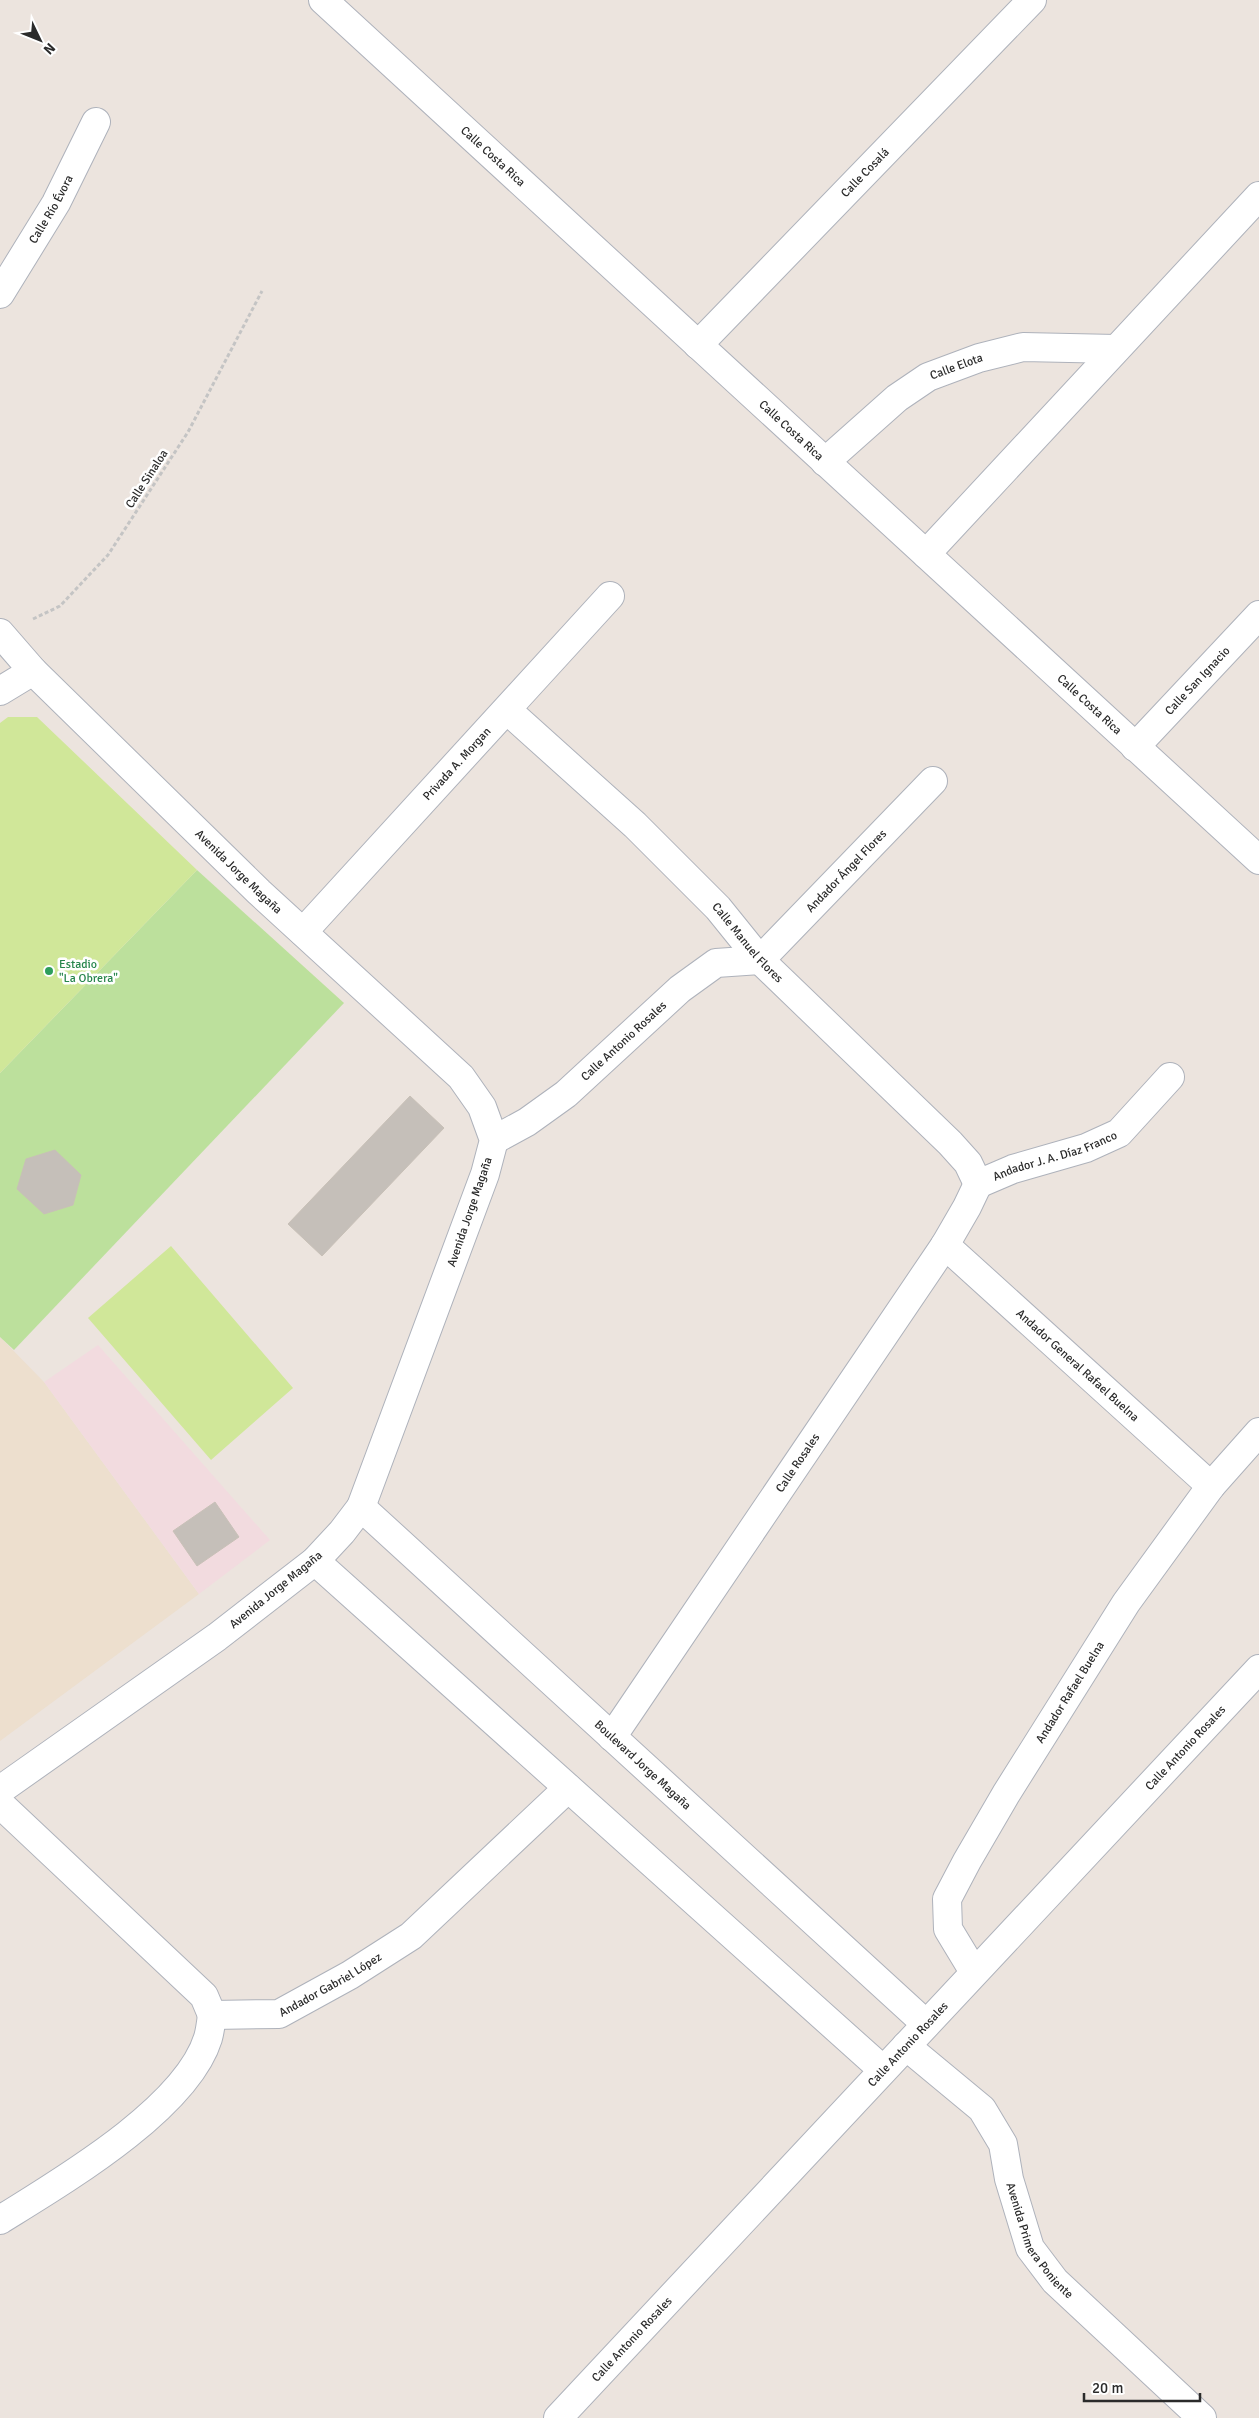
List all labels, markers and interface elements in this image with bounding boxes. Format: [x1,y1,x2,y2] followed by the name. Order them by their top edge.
[15,15,65,65] north arrow
[40,39,59,58] text: N
[458,123,529,190] street label: Calle Costa Rica
[838,145,892,200] street label: Calle Cosalá
[25,172,76,246] street label: Calle Río Évora
[928,350,984,383] street label: Calle Elota
[756,397,827,464] street label: Calle Costa Rica
[122,447,172,511] street label: Calle Sinaloa
[1162,643,1233,718] street label: Calle San Ignacio
[1054,671,1125,738] street label: Calle Costa Rica
[420,724,494,803] street label: Privada A. Morgan
[192,826,285,917] street label: Avenida Jorge Magaña
[803,826,890,916] street label: Andador Ángel Flores
[709,899,786,986] street label: Calle Manuel Flores
[59,957,118,986] place label: Estadio "La Obrera"
[43,965,55,977] marker: Estadio "La Obrera"
[578,998,670,1084] street label: Calle Antonio Rosales
[990,1127,1119,1184] street label: Andador J. A. Díaz Franco
[444,1155,496,1269] street label: Avenida Jorge Magaña
[1013,1306,1142,1425] street label: Andador General Rafael Buelna
[772,1430,823,1495] street label: Calle Rosales
[227,1548,325,1632] street label: Avenida Jorge Magaña
[1032,1638,1108,1746] street label: Andador Rafael Buelna
[1142,1702,1229,1793] street label: Calle Antonio Rosales
[591,1717,694,1813] street label: Boulevard Jorge Magaña
[276,1949,384,2020] street label: Andador Gabriel López
[864,1999,951,2090] street label: Calle Antonio Rosales
[1003,2181,1076,2302] street label: Avenida Primera Poniente
[588,2293,675,2385] street label: Calle Antonio Rosales
[1084,2370,1200,2402] scale bar
[1092,2379,1123,2397] text: 20 m

